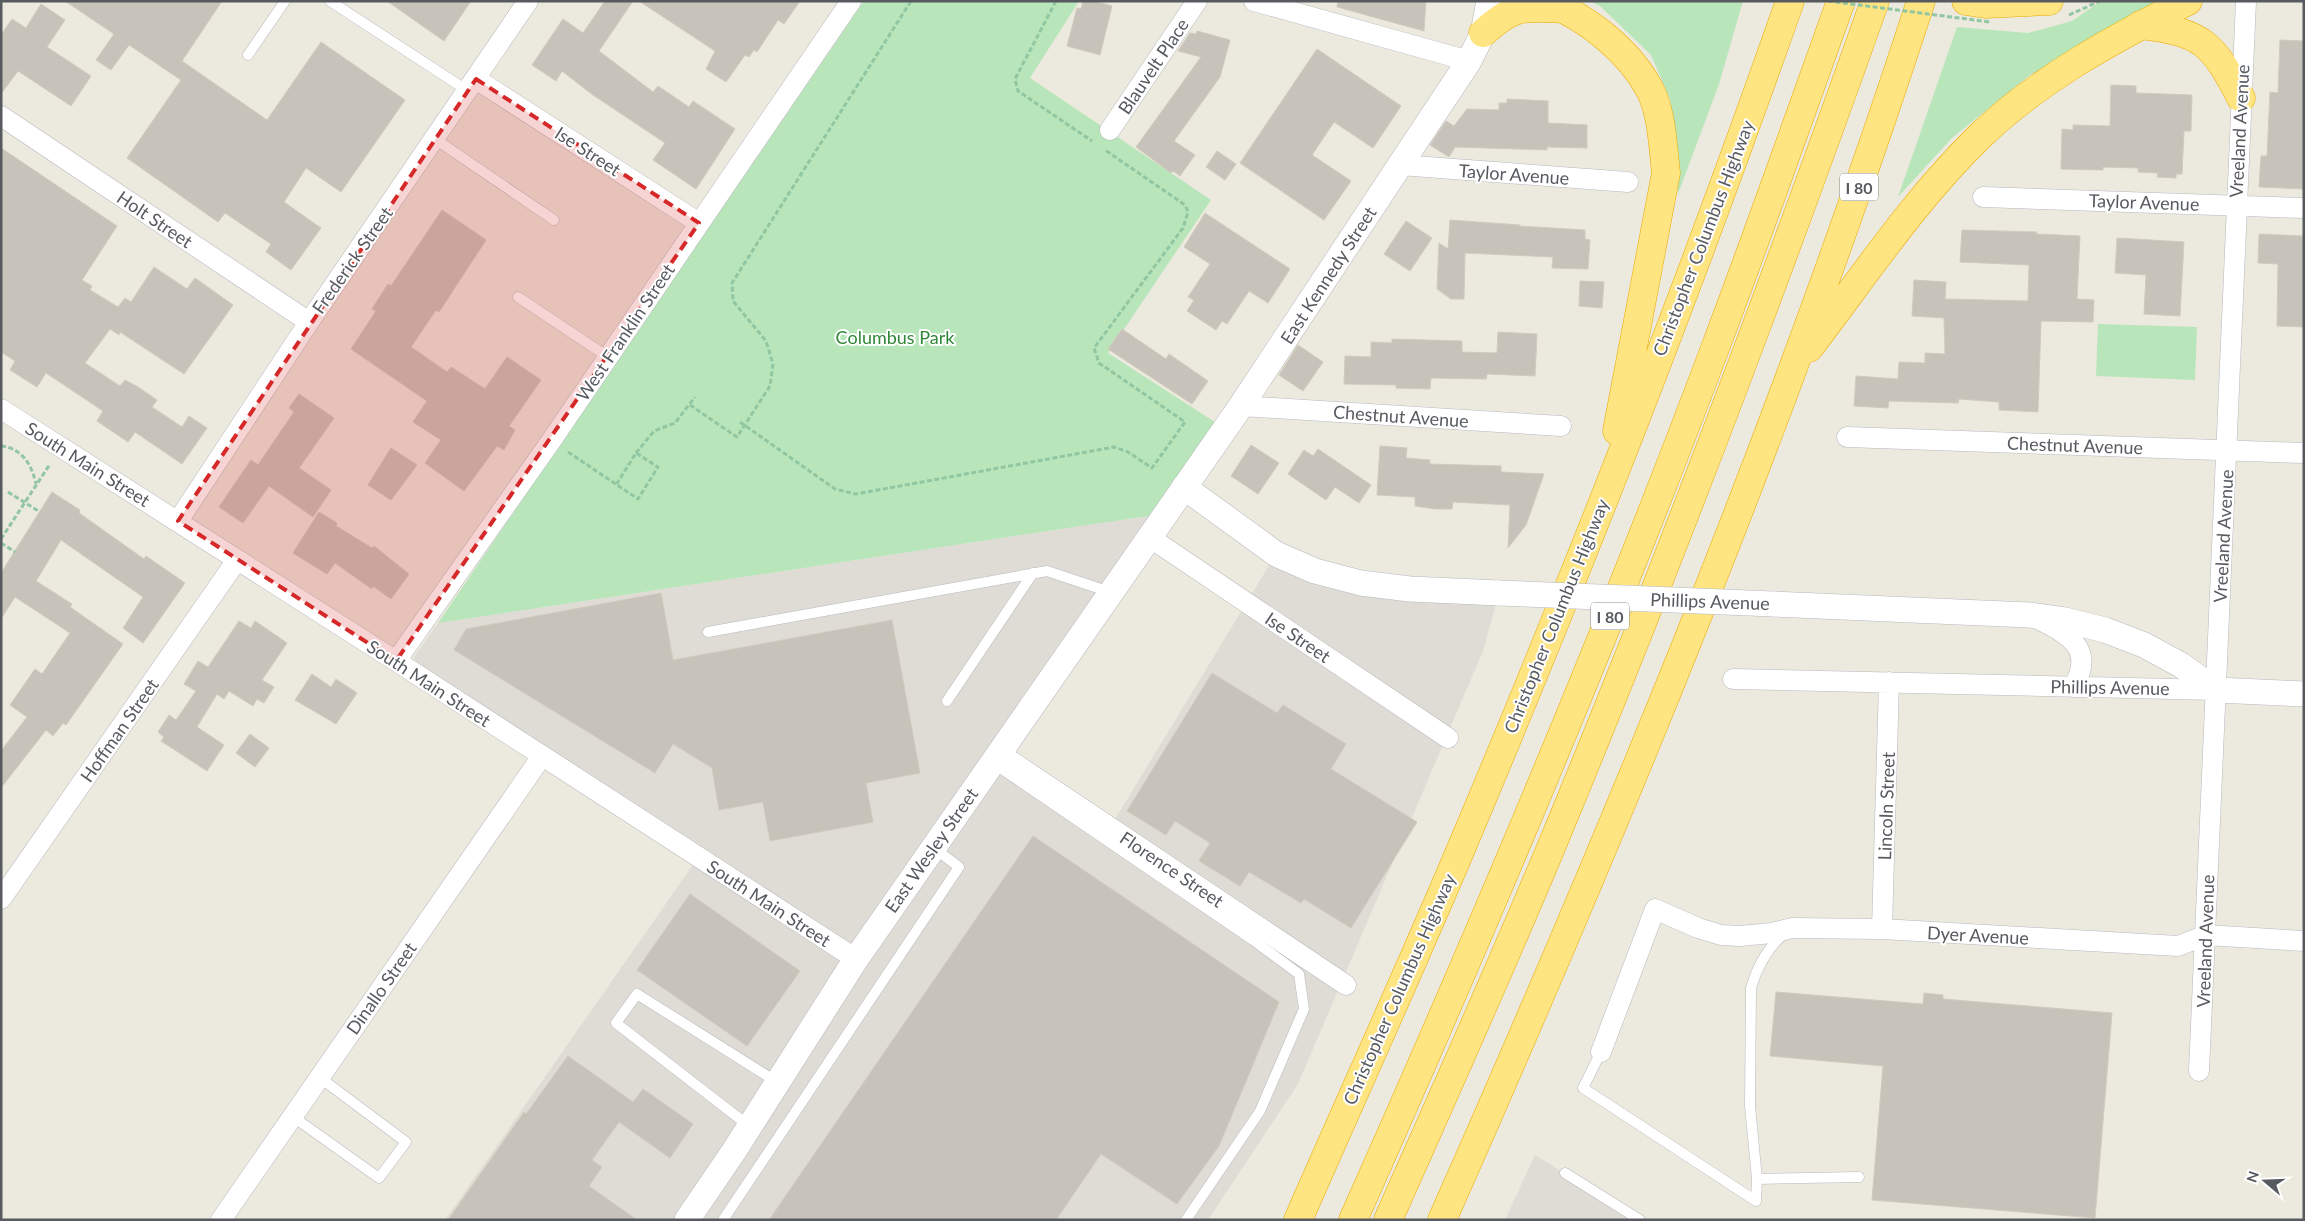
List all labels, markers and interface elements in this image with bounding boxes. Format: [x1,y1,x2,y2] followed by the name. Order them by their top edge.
[1113,14,1193,118] street label: Blauvelt Place
[2225,64,2253,198] street label: Vreeland Avenue
[1648,116,1758,359] street label: Christopher Columbus Highway
[551,122,626,181] street label: Ise Street
[1458,159,1570,189] street label: Taylor Avenue
[1840,173,1878,200] road number: I 80
[113,186,197,253] street label: Holt Street
[2088,189,2200,215] street label: Taylor Avenue
[307,202,397,318] street label: Frederick Street
[1275,202,1381,348] street label: East Kennedy Street
[571,259,679,405] street label: West Franklin Street
[836,326,955,348] park label: Columbus Park
[1332,400,1470,432] street label: Chestnut Avenue
[22,417,155,511] street label: South Main Street
[2007,432,2143,458] street label: Chestnut Avenue
[2209,469,2237,603] street label: Vreeland Avenue
[1499,495,1613,736] street label: Christopher Columbus Highway
[1650,588,1770,614] street label: Phillips Avenue
[1591,602,1629,630] road number: I 80
[1261,607,1335,667] street label: Ise Street
[363,635,495,731] street label: South Main Street
[75,674,163,786] street label: Hoffman Street
[2050,675,2170,699] street label: Phillips Avenue
[1873,751,1899,861] street label: Lincoln Street
[880,783,983,917] street label: East Wesley Street
[1116,826,1228,912] street label: Florence Street
[703,855,835,951] street label: South Main Street
[1338,869,1460,1108] street label: Christopher Columbus Highway
[2192,874,2218,1008] street label: Vreeland Avenue
[1927,921,2029,949] street label: Dyer Avenue
[341,937,421,1038] street label: Dinallo Street
[2240,1156,2290,1206] north arrow
[2242,1169,2262,1184] text: N

